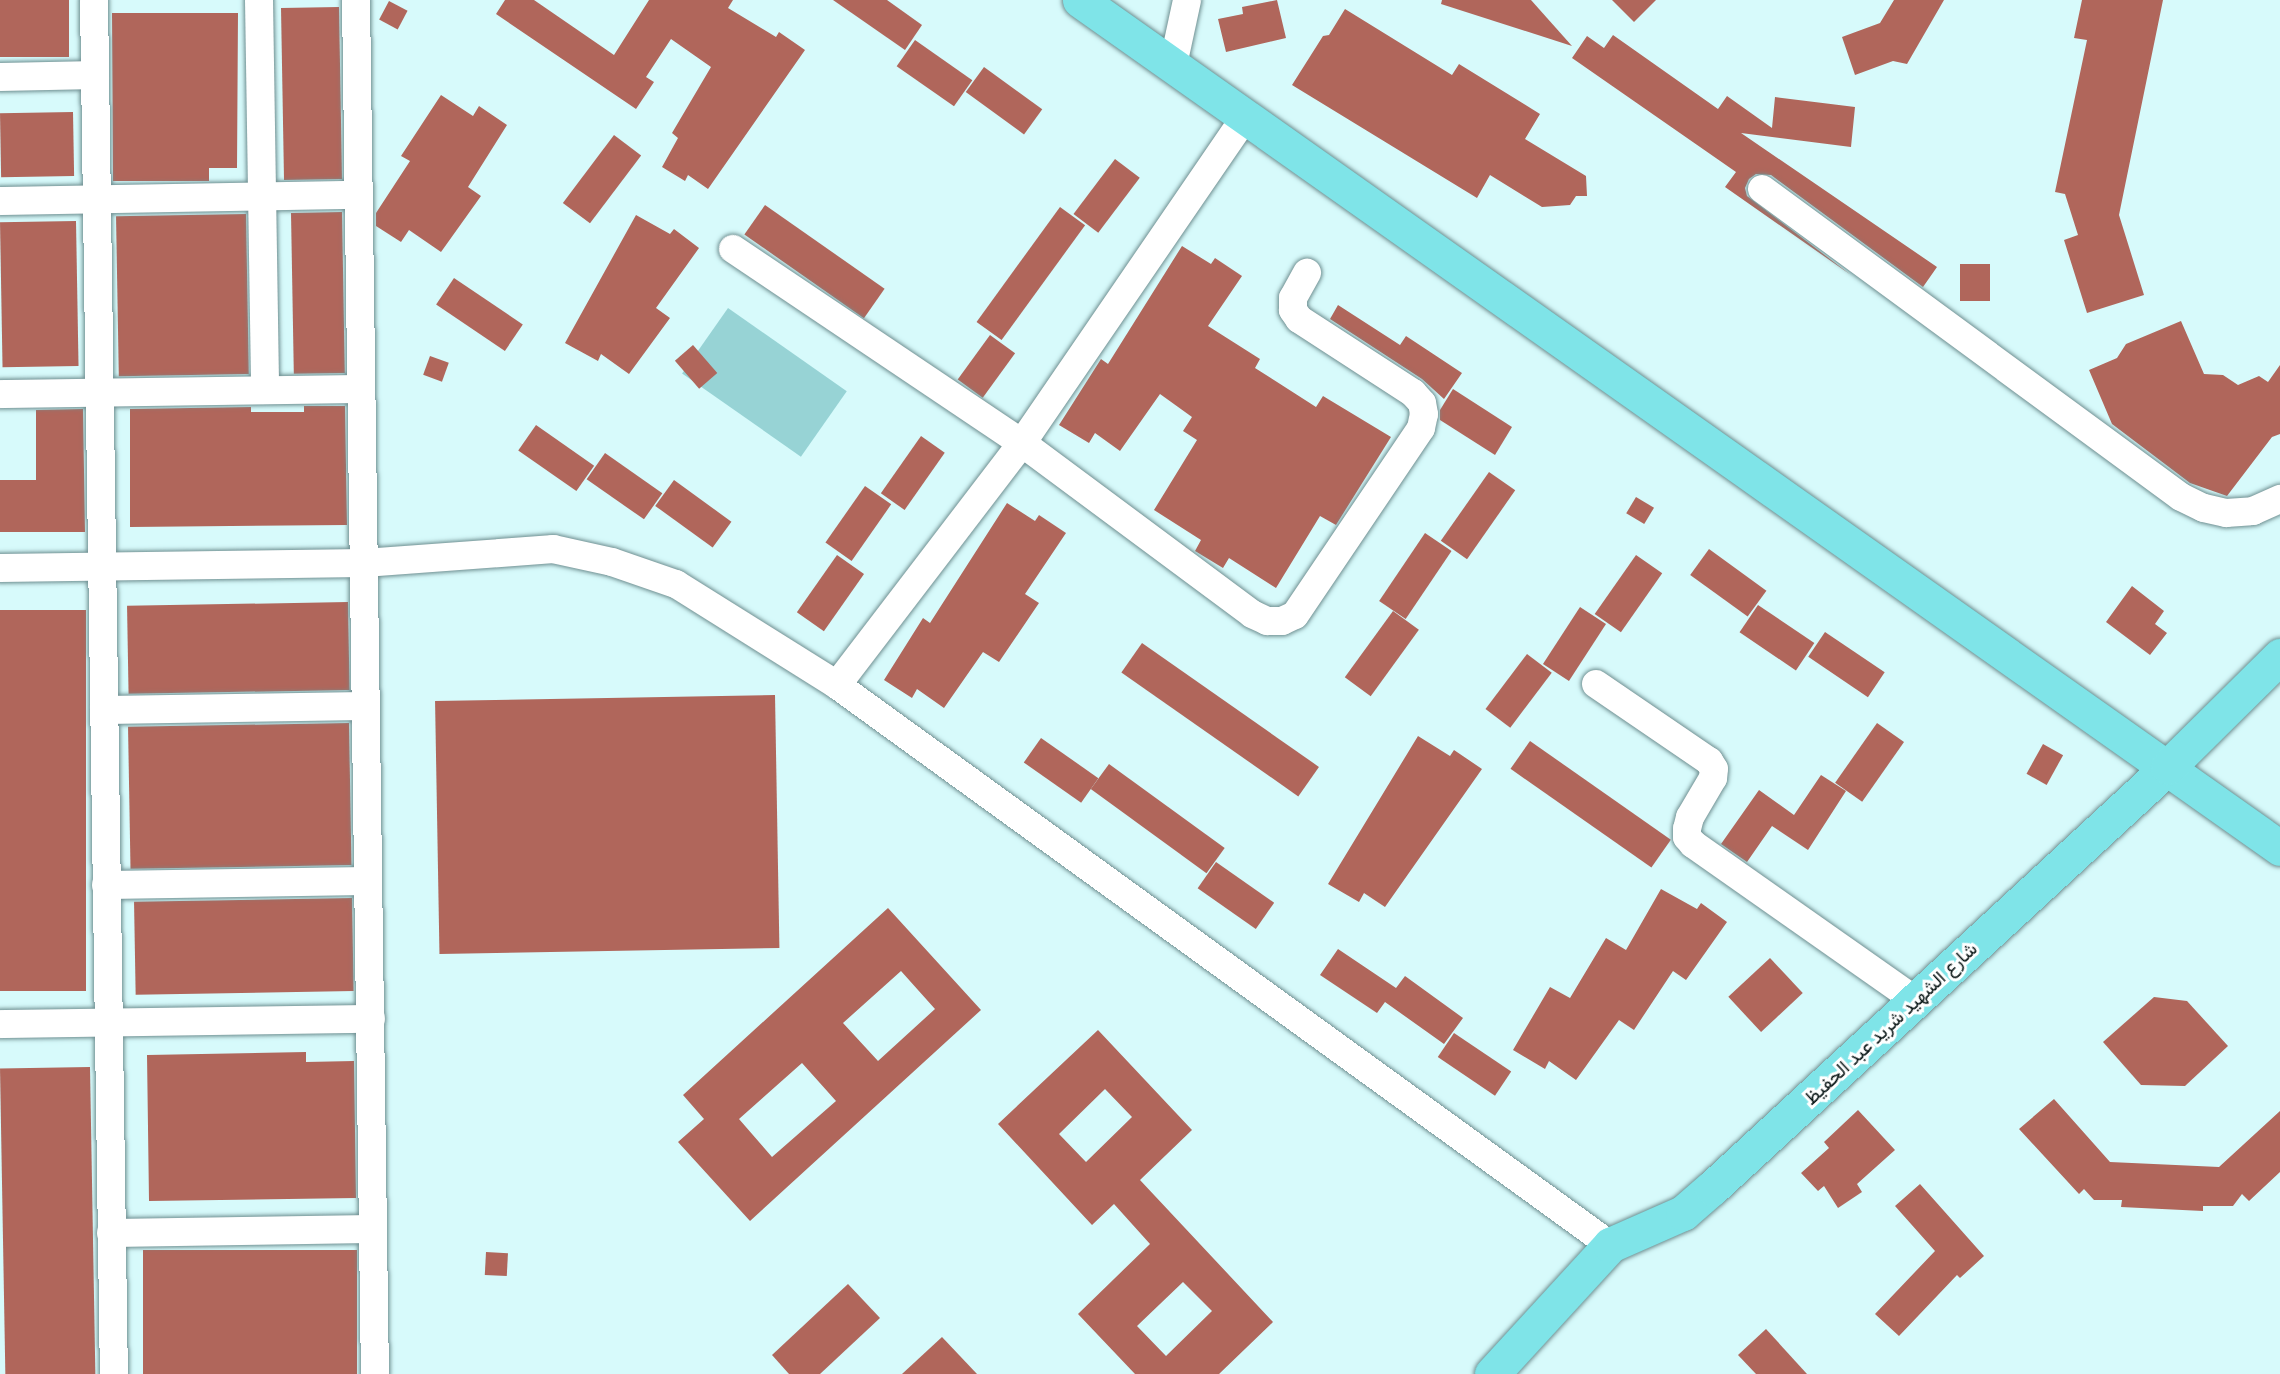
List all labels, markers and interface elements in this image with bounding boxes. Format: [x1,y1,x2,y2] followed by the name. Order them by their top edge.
[1799,937,1981,1109] street label: شارع الشهيد شريد عبد الحفيظ

